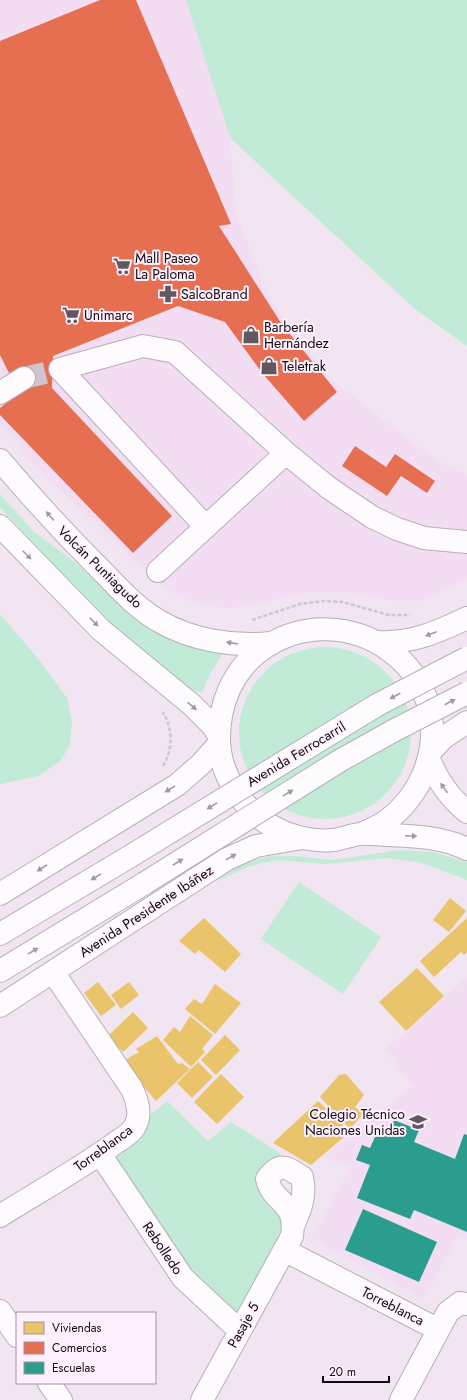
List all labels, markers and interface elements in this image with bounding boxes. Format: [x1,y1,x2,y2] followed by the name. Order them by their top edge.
[135,248,199,284] place label: Mall Paseo La Paloma
[112,256,132,276] supermarket icon: Mall Paseo La Paloma
[158,284,178,304] pharmacy icon: SalcoBrand
[181,284,248,304] place label: SalcoBrand
[61,305,81,325] supermarket icon: Unimarc
[84,305,133,325] place label: Unimarc
[264,317,329,353] place label: Barbería Hernández
[241,325,261,345] shop icon: Barbería Hernández
[259,356,279,376] shop icon: Teletrak
[282,356,327,376] place label: Teletrak
[45,511,54,522] one-way arrow
[53,521,147,613] street label: Volcán Puntiagudo
[22,550,32,560] one-way arrow
[89,617,99,627] one-way arrow
[425,631,437,637] one-way arrow
[226,640,238,646] one-way arrow
[389,692,401,699] one-way arrow
[444,698,455,705] one-way arrow
[188,701,197,710] one-way arrow
[243,717,349,791] street label: Avenida Ferrocarril
[440,783,448,793] one-way arrow
[165,785,175,793] one-way arrow
[282,790,294,797] one-way arrow
[206,802,218,809] one-way arrow
[405,832,417,839] one-way arrow
[225,854,236,860] one-way arrow
[173,858,183,866] one-way arrow
[75,860,217,962] street label: Avenida Presidente Ibáñez
[36,865,48,872] one-way arrow
[90,873,102,880] one-way arrow
[27,948,39,955] one-way arrow
[305,1104,405,1140] place label: Colegio Técnico Naciones Unidas
[408,1112,428,1132] school or university icon: Colegio Técnico Naciones Unidas
[70,1120,136,1176] street label: Torreblanca
[138,1218,188,1279] street label: Rebolledo
[358,1282,428,1330] street label: Torreblanca
[222,1299,264,1351] street label: Pasaje 5
[16,1312,156,1384] legend
[52,1319,102,1337] text: Viviendas
[52,1339,107,1357] text: Comercios
[323,1358,389,1384] scale bar
[52,1359,95,1377] text: Escuelas
[329,1363,356,1381] text: 20 m

